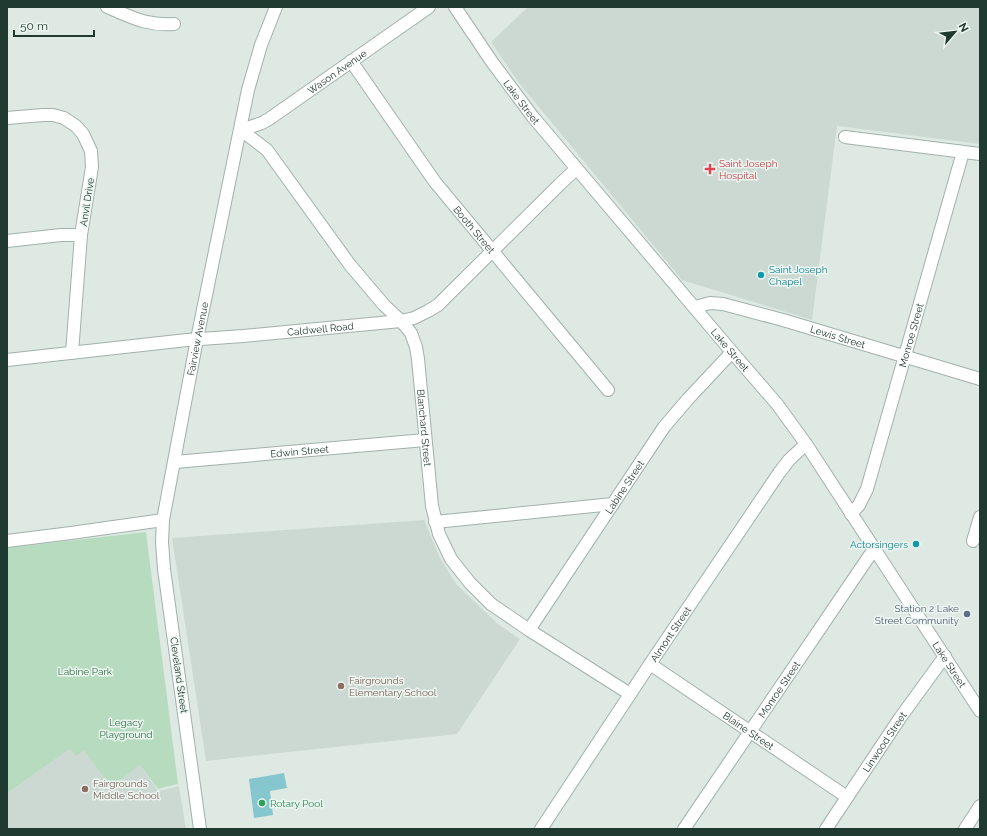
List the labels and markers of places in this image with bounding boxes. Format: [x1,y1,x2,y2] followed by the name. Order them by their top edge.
[719,158,778,181] place label: Saint Joseph Hospital
[704,163,716,175] marker: Saint Joseph Hospital
[769,264,828,287] place label: Saint Joseph Chapel
[756,270,766,280] marker: Saint Joseph Chapel
[850,539,908,550] place label: Actorsingers
[911,539,921,549] marker: Actorsingers
[875,603,960,626] place label: Station 2 Lake Street Community
[962,609,972,619] marker: Station 2 Lake Street Community
[349,675,437,698] place label: Fairgrounds Elementary School
[336,681,346,691] marker: Fairgrounds Elementary School
[93,778,160,801] place label: Fairgrounds Middle School
[80,784,90,794] marker: Fairgrounds Middle School
[257,798,267,808] marker: Rotary Pool
[270,798,323,809] place label: Rotary Pool

